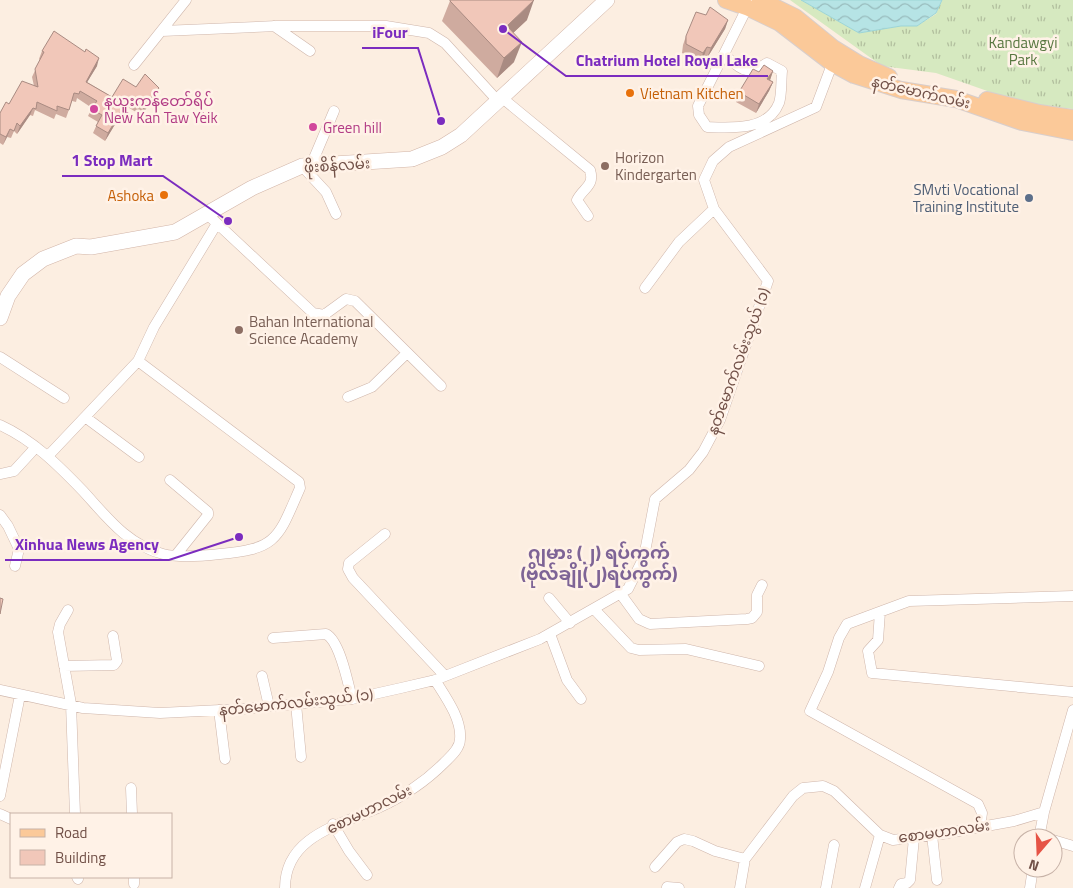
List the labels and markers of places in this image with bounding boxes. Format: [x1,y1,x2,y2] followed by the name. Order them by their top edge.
[362,17,418,48] callout: iFour
[566,45,768,76] callout: Chatrium Hotel Royal Lake
[640,82,744,105] place label: Vietnam Kitchen
[624,87,636,99] marker: Vietnam Kitchen
[104,89,218,129] place label: နယူးကန်တော်ရိပ် New Kan Taw Yeik
[88,103,100,115] marker: နယူးကန်တော်ရိပ် New Kan Taw Yeik
[323,116,382,139] place label: Green hill
[307,121,319,133] marker: Green hill
[62,145,163,176] callout: 1 Stop Mart
[615,146,697,186] place label: Horizon Kindergarten
[599,160,611,172] marker: Horizon Kindergarten
[913,178,1019,218] place label: SMvti Vocational Training Institute
[107,184,154,207] place label: Ashoka
[158,189,170,201] marker: Ashoka
[1023,192,1035,204] marker: SMvti Vocational Training Institute
[249,310,374,350] place label: Bahan International Science Academy
[233,324,245,336] marker: Bahan International Science Academy
[5,529,169,560] callout: Xinhua News Agency

